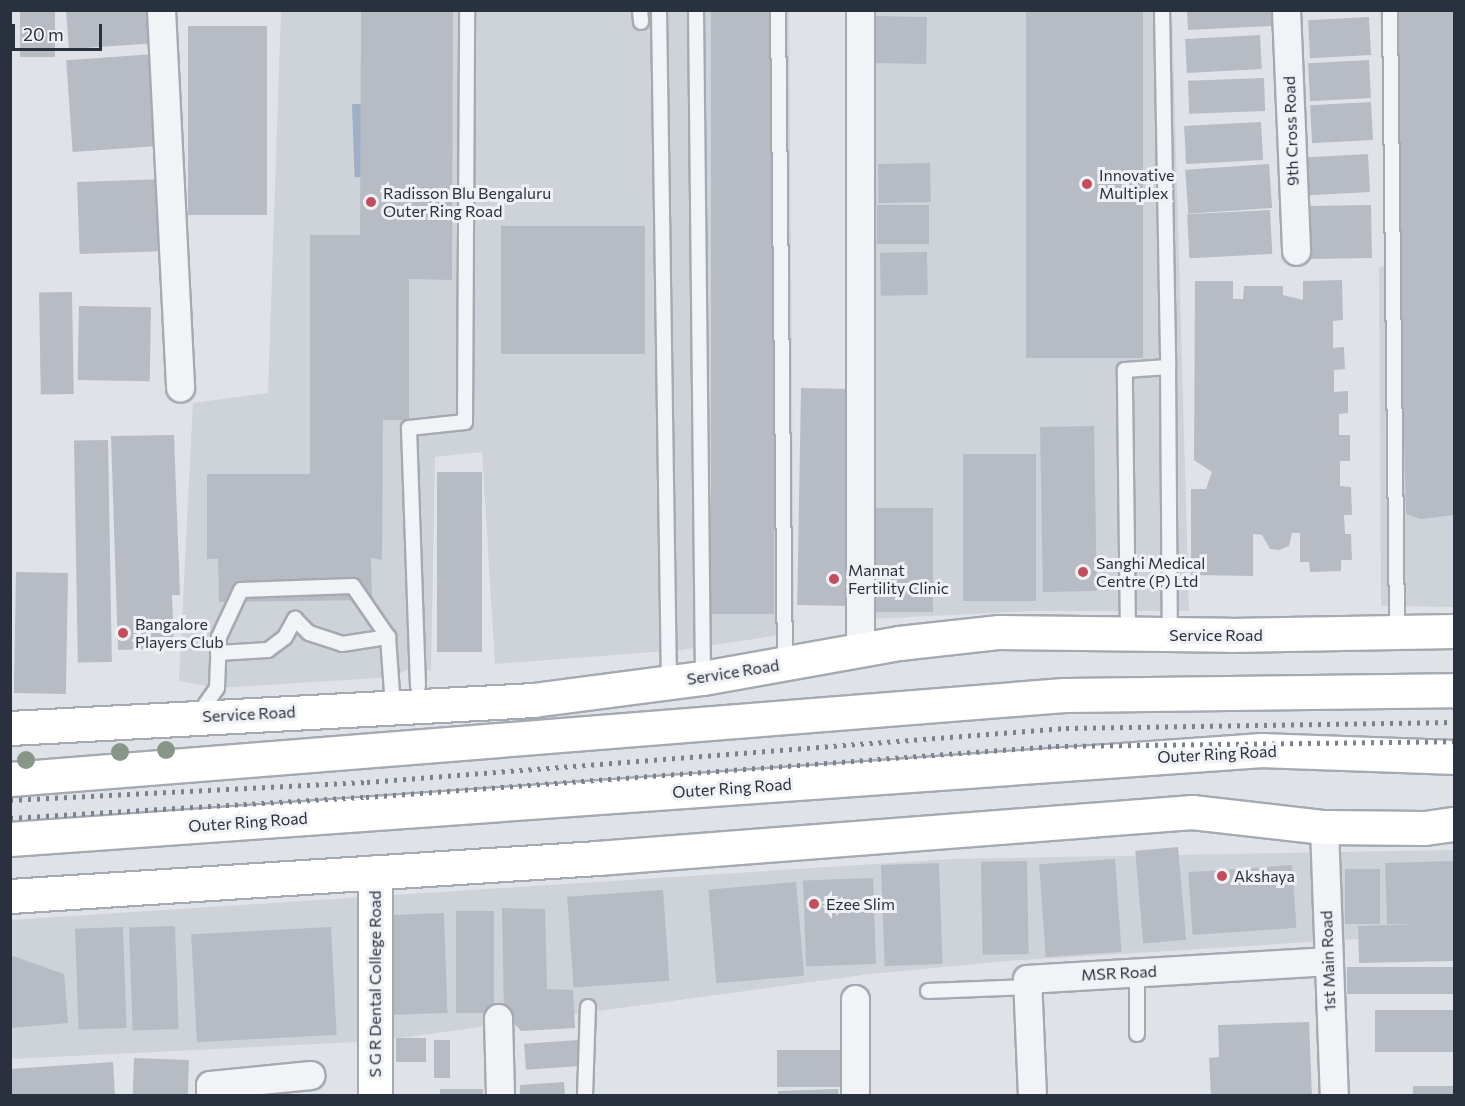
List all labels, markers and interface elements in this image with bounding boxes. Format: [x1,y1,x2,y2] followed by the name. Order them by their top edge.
[15,12,105,50] scale bar
[23,23,64,45] text: 20 m
[1279,76,1303,186] street label: 9th Cross Road
[1099,165,1175,203] place label: Innovative Multiplex
[1080,177,1094,191] marker: Innovative Multiplex
[383,183,551,221] place label: Radisson Blu Bengaluru Outer Ring Road
[364,195,378,209] marker: Radisson Blu Bengaluru Outer Ring Road
[1096,553,1205,591] place label: Sanghi Medical Centre (P) Ltd
[848,560,949,598] place label: Mannat Fertility Clinic
[1074,563,1092,581] marker: Sanghi Medical Centre (P) Ltd
[825,570,843,588] marker: Mannat Fertility Clinic
[135,614,224,652] place label: Bangalore Players Club
[1169,625,1263,645] street label: Service Road
[116,626,130,640] marker: Bangalore Players Club
[685,655,781,689] street label: Service Road
[202,702,296,726] street label: Service Road
[1157,741,1277,767] street label: Outer Ring Road
[672,774,792,802] street label: Outer Ring Road
[188,808,308,836] street label: Outer Ring Road
[1234,866,1295,886] place label: Akshaya
[1215,869,1229,883] marker: Akshaya
[365,891,385,1077] street label: S G R Dental College Road
[826,894,895,914] place label: Ezee Slim
[807,897,821,911] marker: Ezee Slim
[1317,910,1339,1012] street label: 1st Main Road
[1081,961,1157,985] street label: MSR Road

